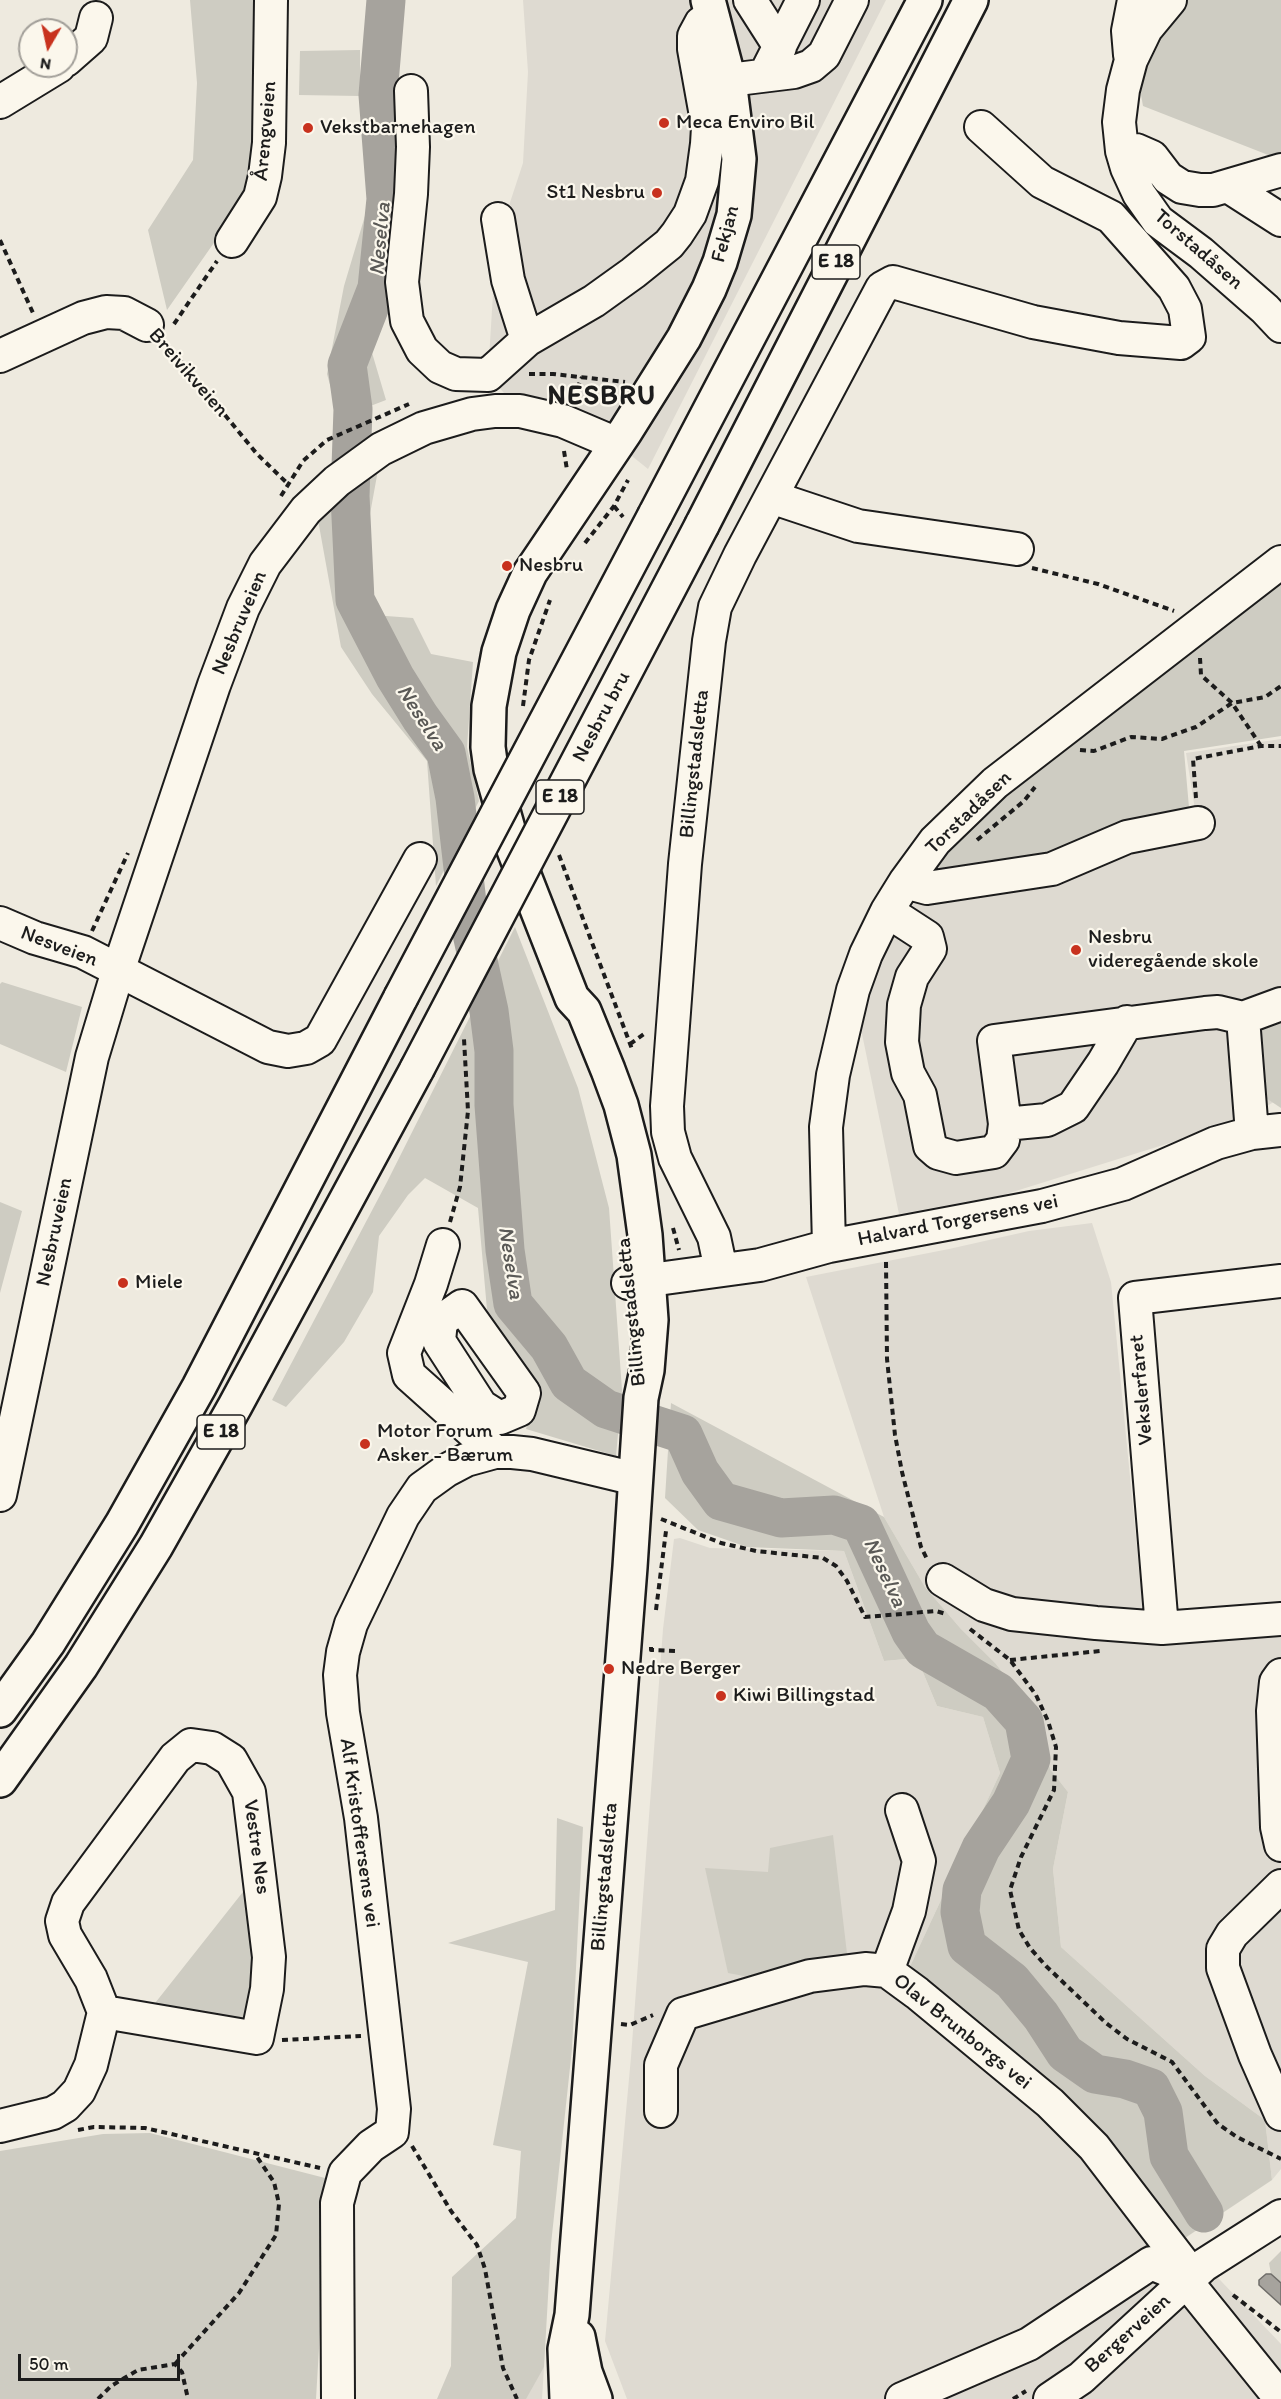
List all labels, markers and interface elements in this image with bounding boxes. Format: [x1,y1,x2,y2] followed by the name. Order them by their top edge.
[18,18,78,78] north arrow
[39,54,52,75] text: N
[249,80,283,182] street label: Årengveien
[676,110,814,136] place label: Meca Enviro Bil
[320,115,476,141] place label: Vekstbarnehagen
[657,116,671,130] marker: Meca Enviro Bil
[301,121,315,135] marker: Vekstbarnehagen
[547,180,645,206] place label: St1 Nesbru
[650,186,664,200] marker: St1 Nesbru
[365,201,397,277] water label: Neselva
[706,203,746,265] street label: Fekjan
[1148,204,1248,296] street label: Torstadåsen
[812,245,860,279] road number: E 18
[143,323,233,423] street label: Breivikveien
[547,381,657,413] district label: NESBRU
[519,553,583,579] place label: Nesbru
[500,559,514,573] marker: Nesbru
[207,567,273,679] street label: Nesbruveien
[568,667,636,767] street label: Nesbru bru
[390,680,452,756] water label: Neselva
[675,688,715,840] street label: Billingstadsletta
[921,766,1017,860] street label: Torstadåsen
[536,780,584,814] road number: E 18
[17,921,101,973] street label: Nesveien
[1088,925,1259,975] place label: Nesbru videregående skole
[1069,943,1083,957] marker: Nesbru videregående skole
[31,1175,79,1289] street label: Nesbruveien
[856,1189,1060,1253] street label: Halvard Torgersens vei
[491,1225,529,1301] water label: Neselva
[612,1236,652,1388] street label: Billingstadsletta
[135,1270,183,1296] place label: Miele
[116,1276,130,1290] marker: Miele
[1125,1334,1159,1446] street label: Vekslerfaret
[197,1415,245,1449] road number: E 18
[377,1419,513,1469] place label: Motor Forum Asker - Bærum
[358,1437,372,1451] marker: Motor Forum Asker - Bærum
[857,1534,911,1612] water label: Neselva
[621,1656,740,1682] place label: Nedre Berger
[602,1662,616,1676] marker: Nedre Berger
[733,1683,875,1709] place label: Kiwi Billingstad
[714,1689,728,1703] marker: Kiwi Billingstad
[333,1737,385,1929] street label: Alf Kristoffersens vei
[237,1798,275,1896] street label: Vestre Nes
[586,1802,624,1952] street label: Billingstadsletta
[888,1968,1036,2096] street label: Olav Brunborgs vei
[1080,2289,1176,2379] street label: Bergerveien
[21,2342,183,2380] scale bar
[29,2353,69,2375] text: 50 m

